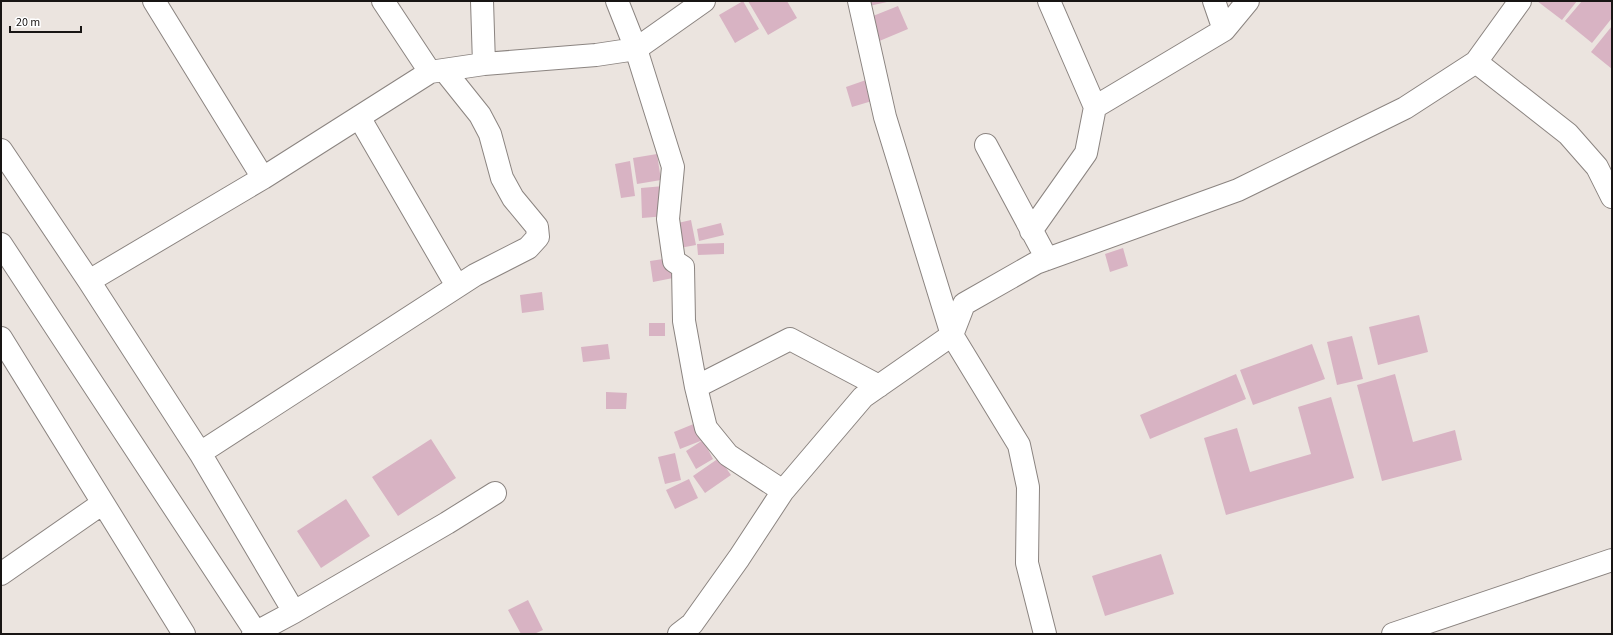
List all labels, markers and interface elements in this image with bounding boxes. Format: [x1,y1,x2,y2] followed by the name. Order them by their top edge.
[10,8,81,34] scale bar
[16,14,40,31] text: 20 m

